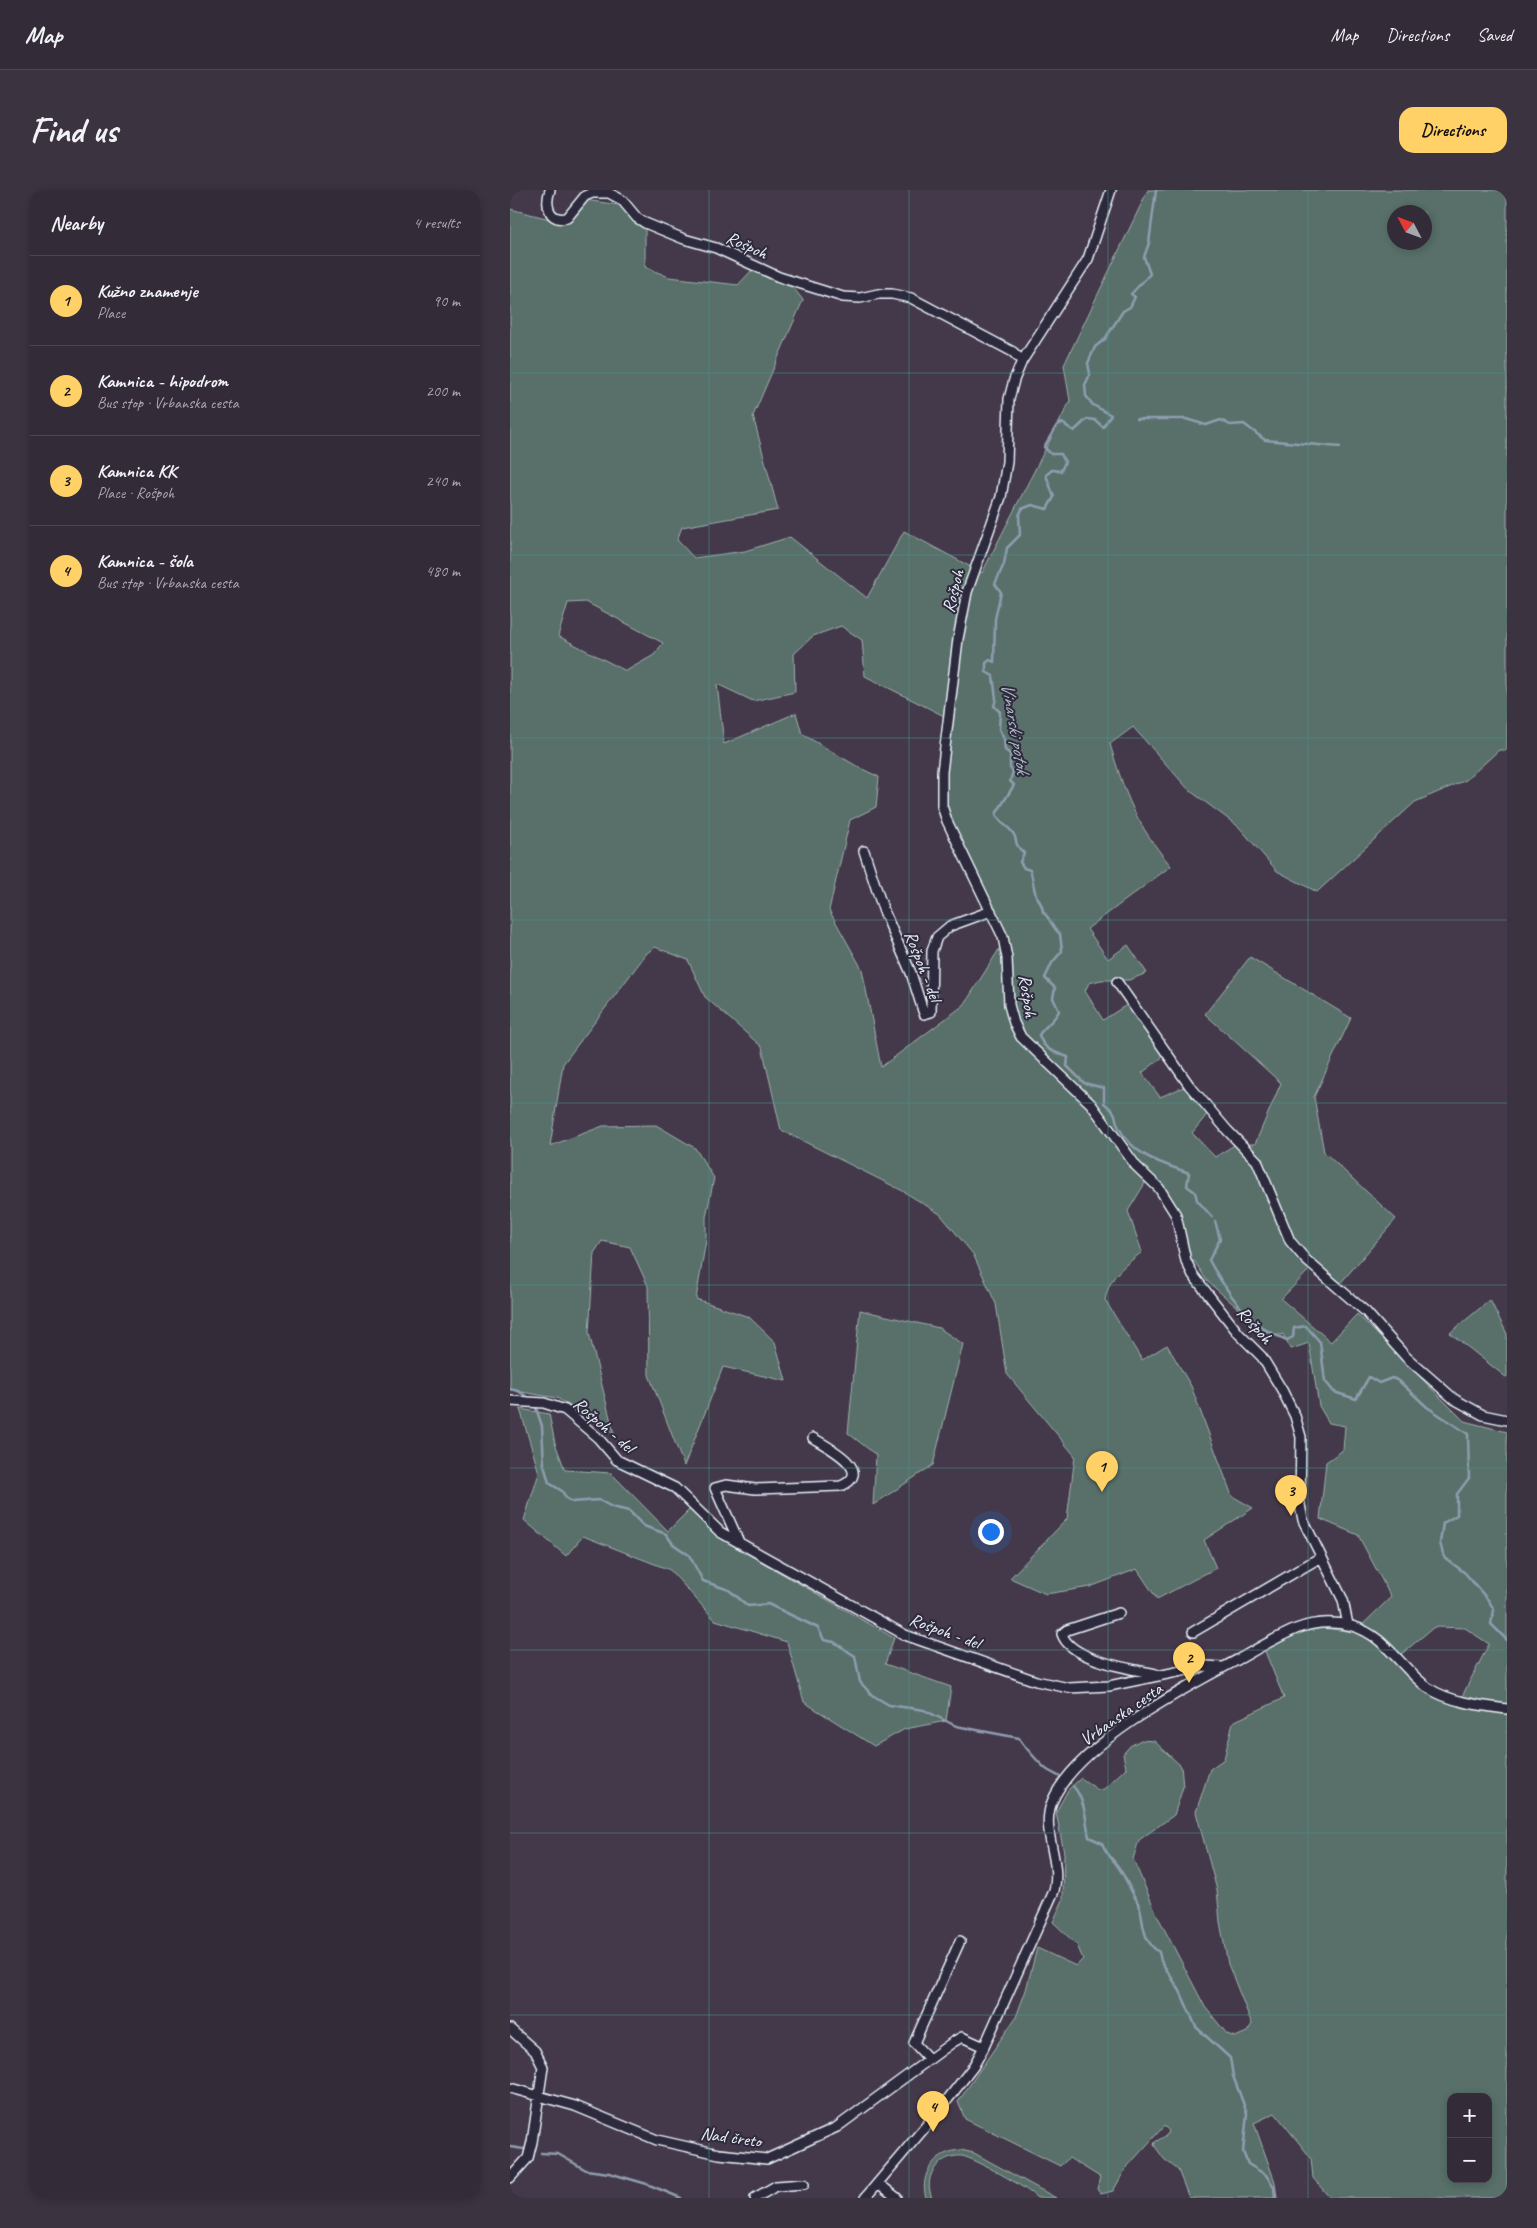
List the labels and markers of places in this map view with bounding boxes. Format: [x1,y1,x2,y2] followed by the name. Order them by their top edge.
[1086,1451,1118,1492] pin: 1
[1275,1475,1307,1516] pin: 3
[1173,1642,1205,1683] pin: 2
[917,2091,949,2132] pin: 4

